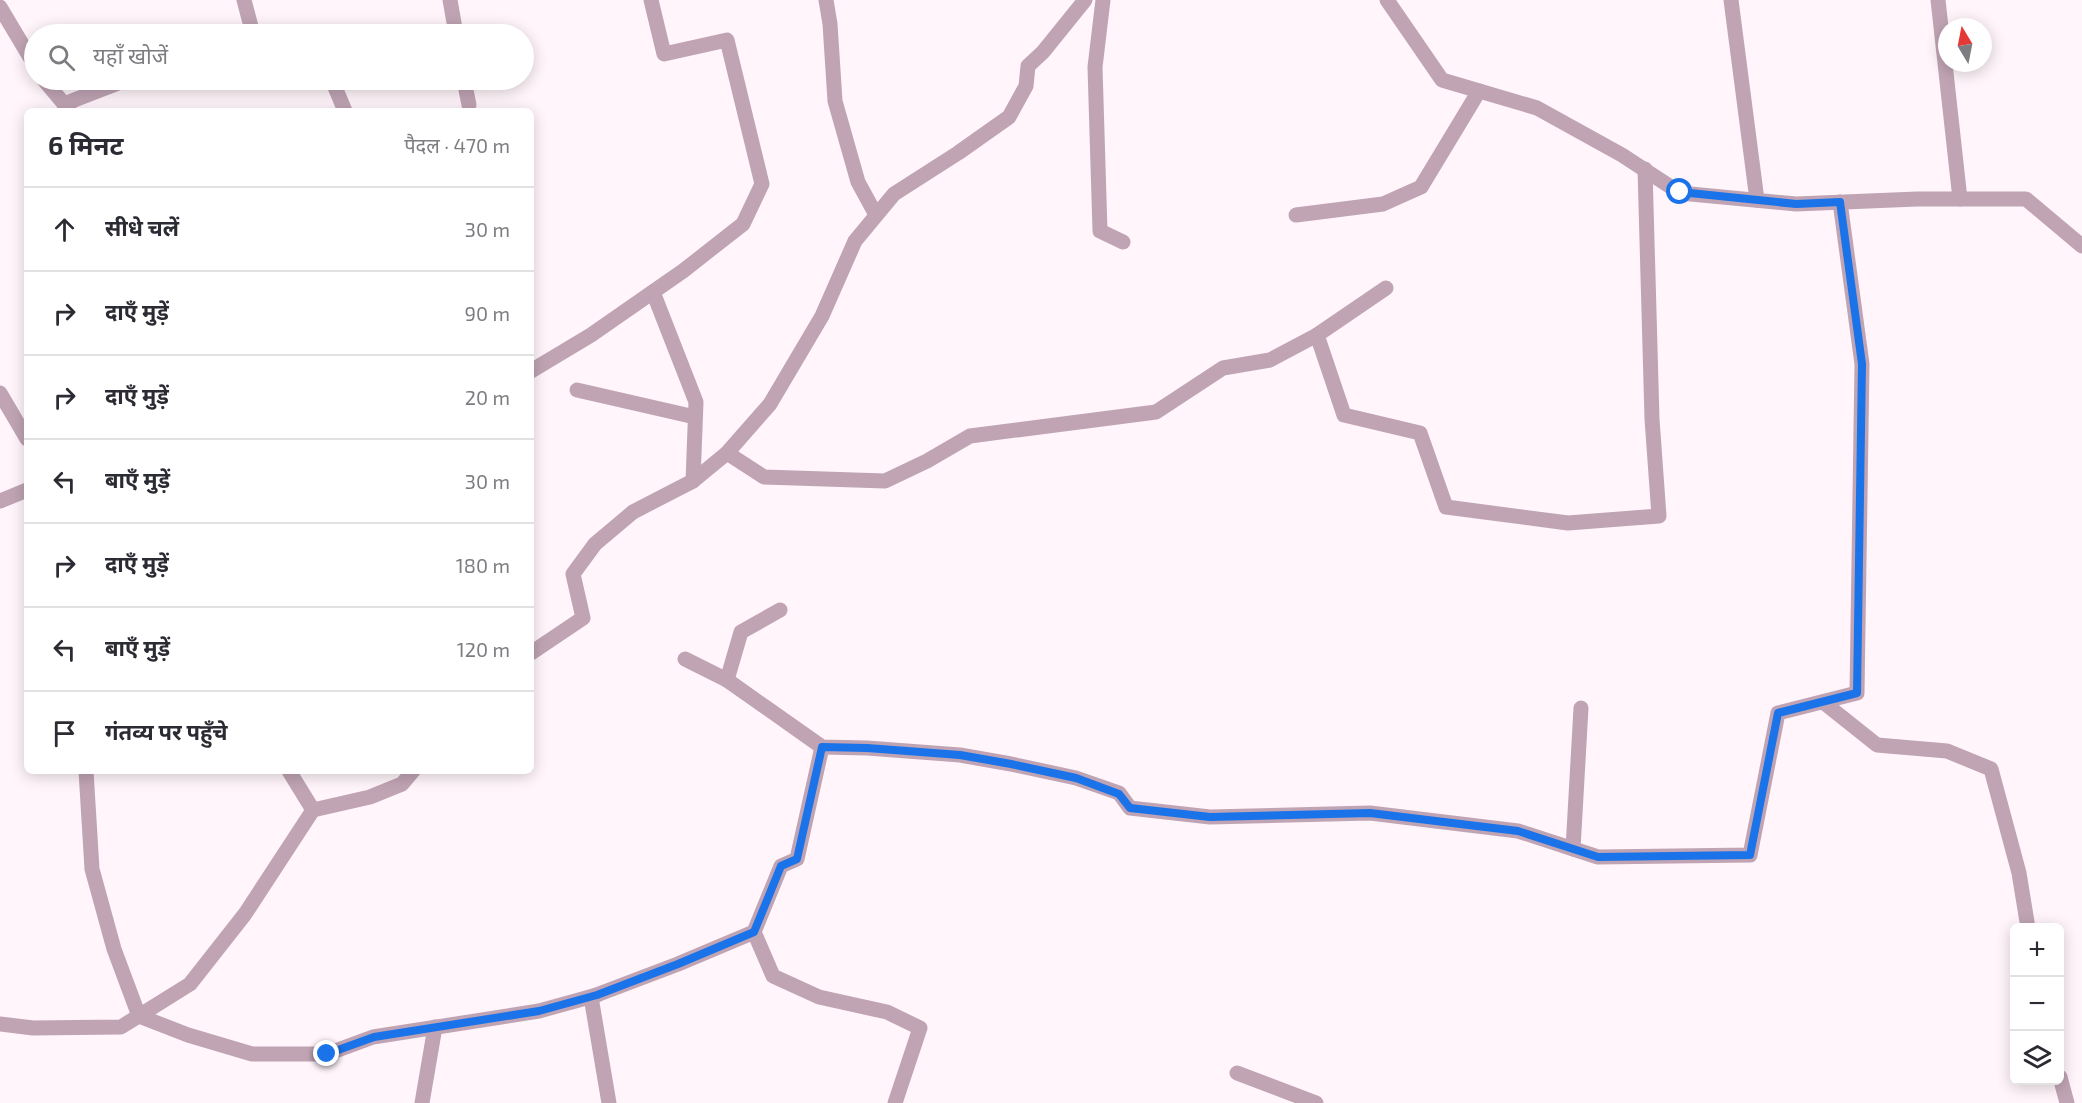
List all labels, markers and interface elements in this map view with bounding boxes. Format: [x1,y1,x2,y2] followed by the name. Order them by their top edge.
[1938,18,1992,72] north arrow
[24,24,534,90] search box
[45,41,78,74] icon: search
[93,42,168,68] text: यहाँ खोजें
[48,129,124,160] text: 6 मिनट
[404,133,510,157] text: पैदल · 470 m
[1666,178,1692,204] route start
[48,213,81,246] icon: ahead
[105,214,179,240] text: सीधे चलें
[465,217,510,241] text: 30 m
[48,297,81,330] icon: right
[105,298,169,324] text: दाएँ मुड़ें
[465,301,510,325] text: 90 m
[48,381,81,414] icon: right
[105,382,169,408] text: दाएँ मुड़ें
[465,385,510,409] text: 20 m
[48,465,81,498] icon: left
[105,466,170,492] text: बाएँ मुड़ें
[465,469,510,493] text: 30 m
[48,549,81,582] icon: right
[105,550,169,576] text: दाएँ मुड़ें
[456,553,510,577] text: 180 m
[48,633,81,666] icon: left
[105,634,170,660] text: बाएँ मुड़ें
[457,637,510,661] text: 120 m
[48,717,81,750] icon: arrive
[105,718,228,744] text: गंतव्य पर पहुँचे
[2010,923,2064,1085] map controls
[2010,923,2064,977] button: +
[2010,977,2064,1031] button: −
[2010,1031,2064,1085] button: layers
[313,1040,339,1066] route end

